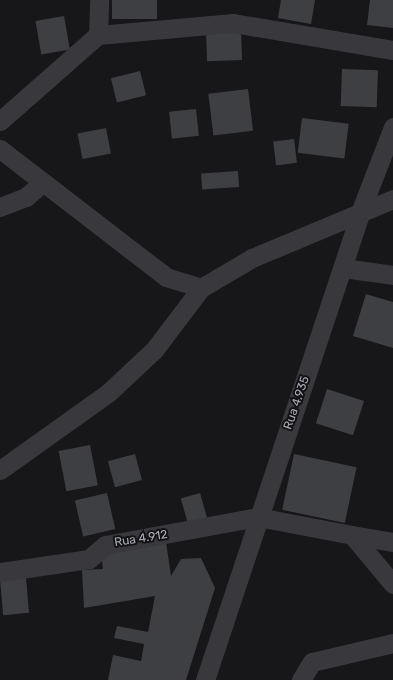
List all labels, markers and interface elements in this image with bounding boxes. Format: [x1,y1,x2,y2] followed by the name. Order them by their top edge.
[281,374,313,432] street label: Rua 4.935
[113,528,169,550] street label: Rua 4.912

